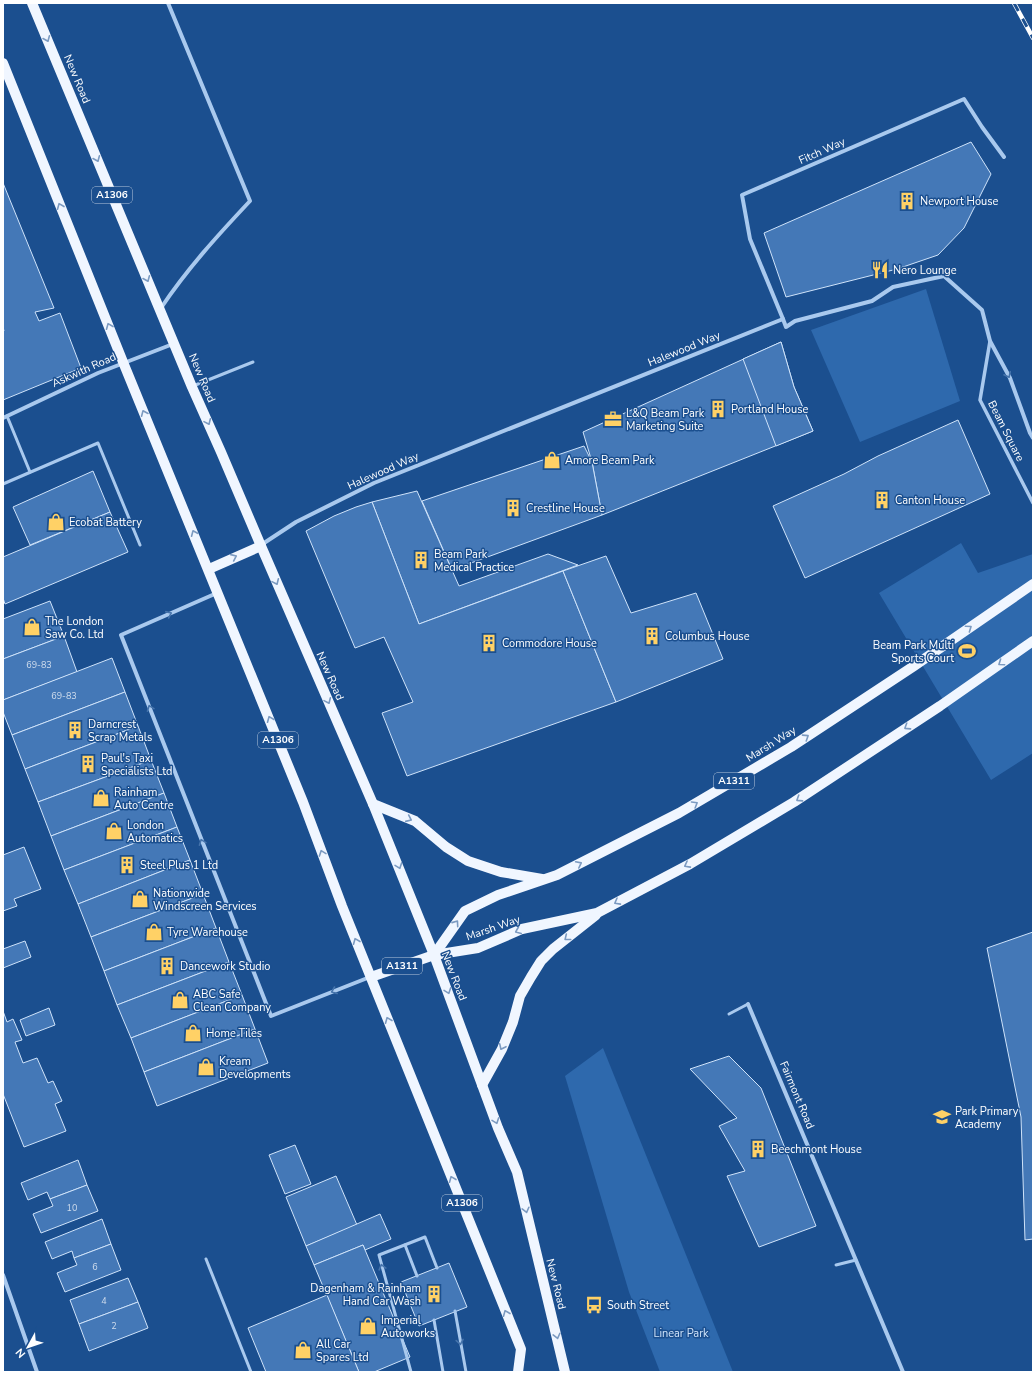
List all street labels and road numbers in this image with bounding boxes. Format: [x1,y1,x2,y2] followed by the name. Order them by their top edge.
[60,52,94,106] street label: New Road
[796,134,848,168] street label: Fitch Way
[92,187,132,203] road number: A1306
[646,328,723,370] street label: Halewood Way
[49,349,119,391] street label: Askwith Road
[185,351,219,405] street label: New Road
[984,398,1028,464] street label: Beam Square
[345,448,421,493] street label: Halewood Way
[313,649,347,703] street label: New Road
[743,723,799,765] street label: Marsh Way
[258,732,298,748] road number: A1306
[714,773,754,789] road number: A1311
[464,912,522,944] street label: Marsh Way
[438,949,470,1003] street label: New Road
[382,958,422,974] road number: A1311
[776,1059,818,1131] street label: Fairmont Road
[442,1195,482,1211] road number: A1306
[542,1257,570,1311] street label: New Road

